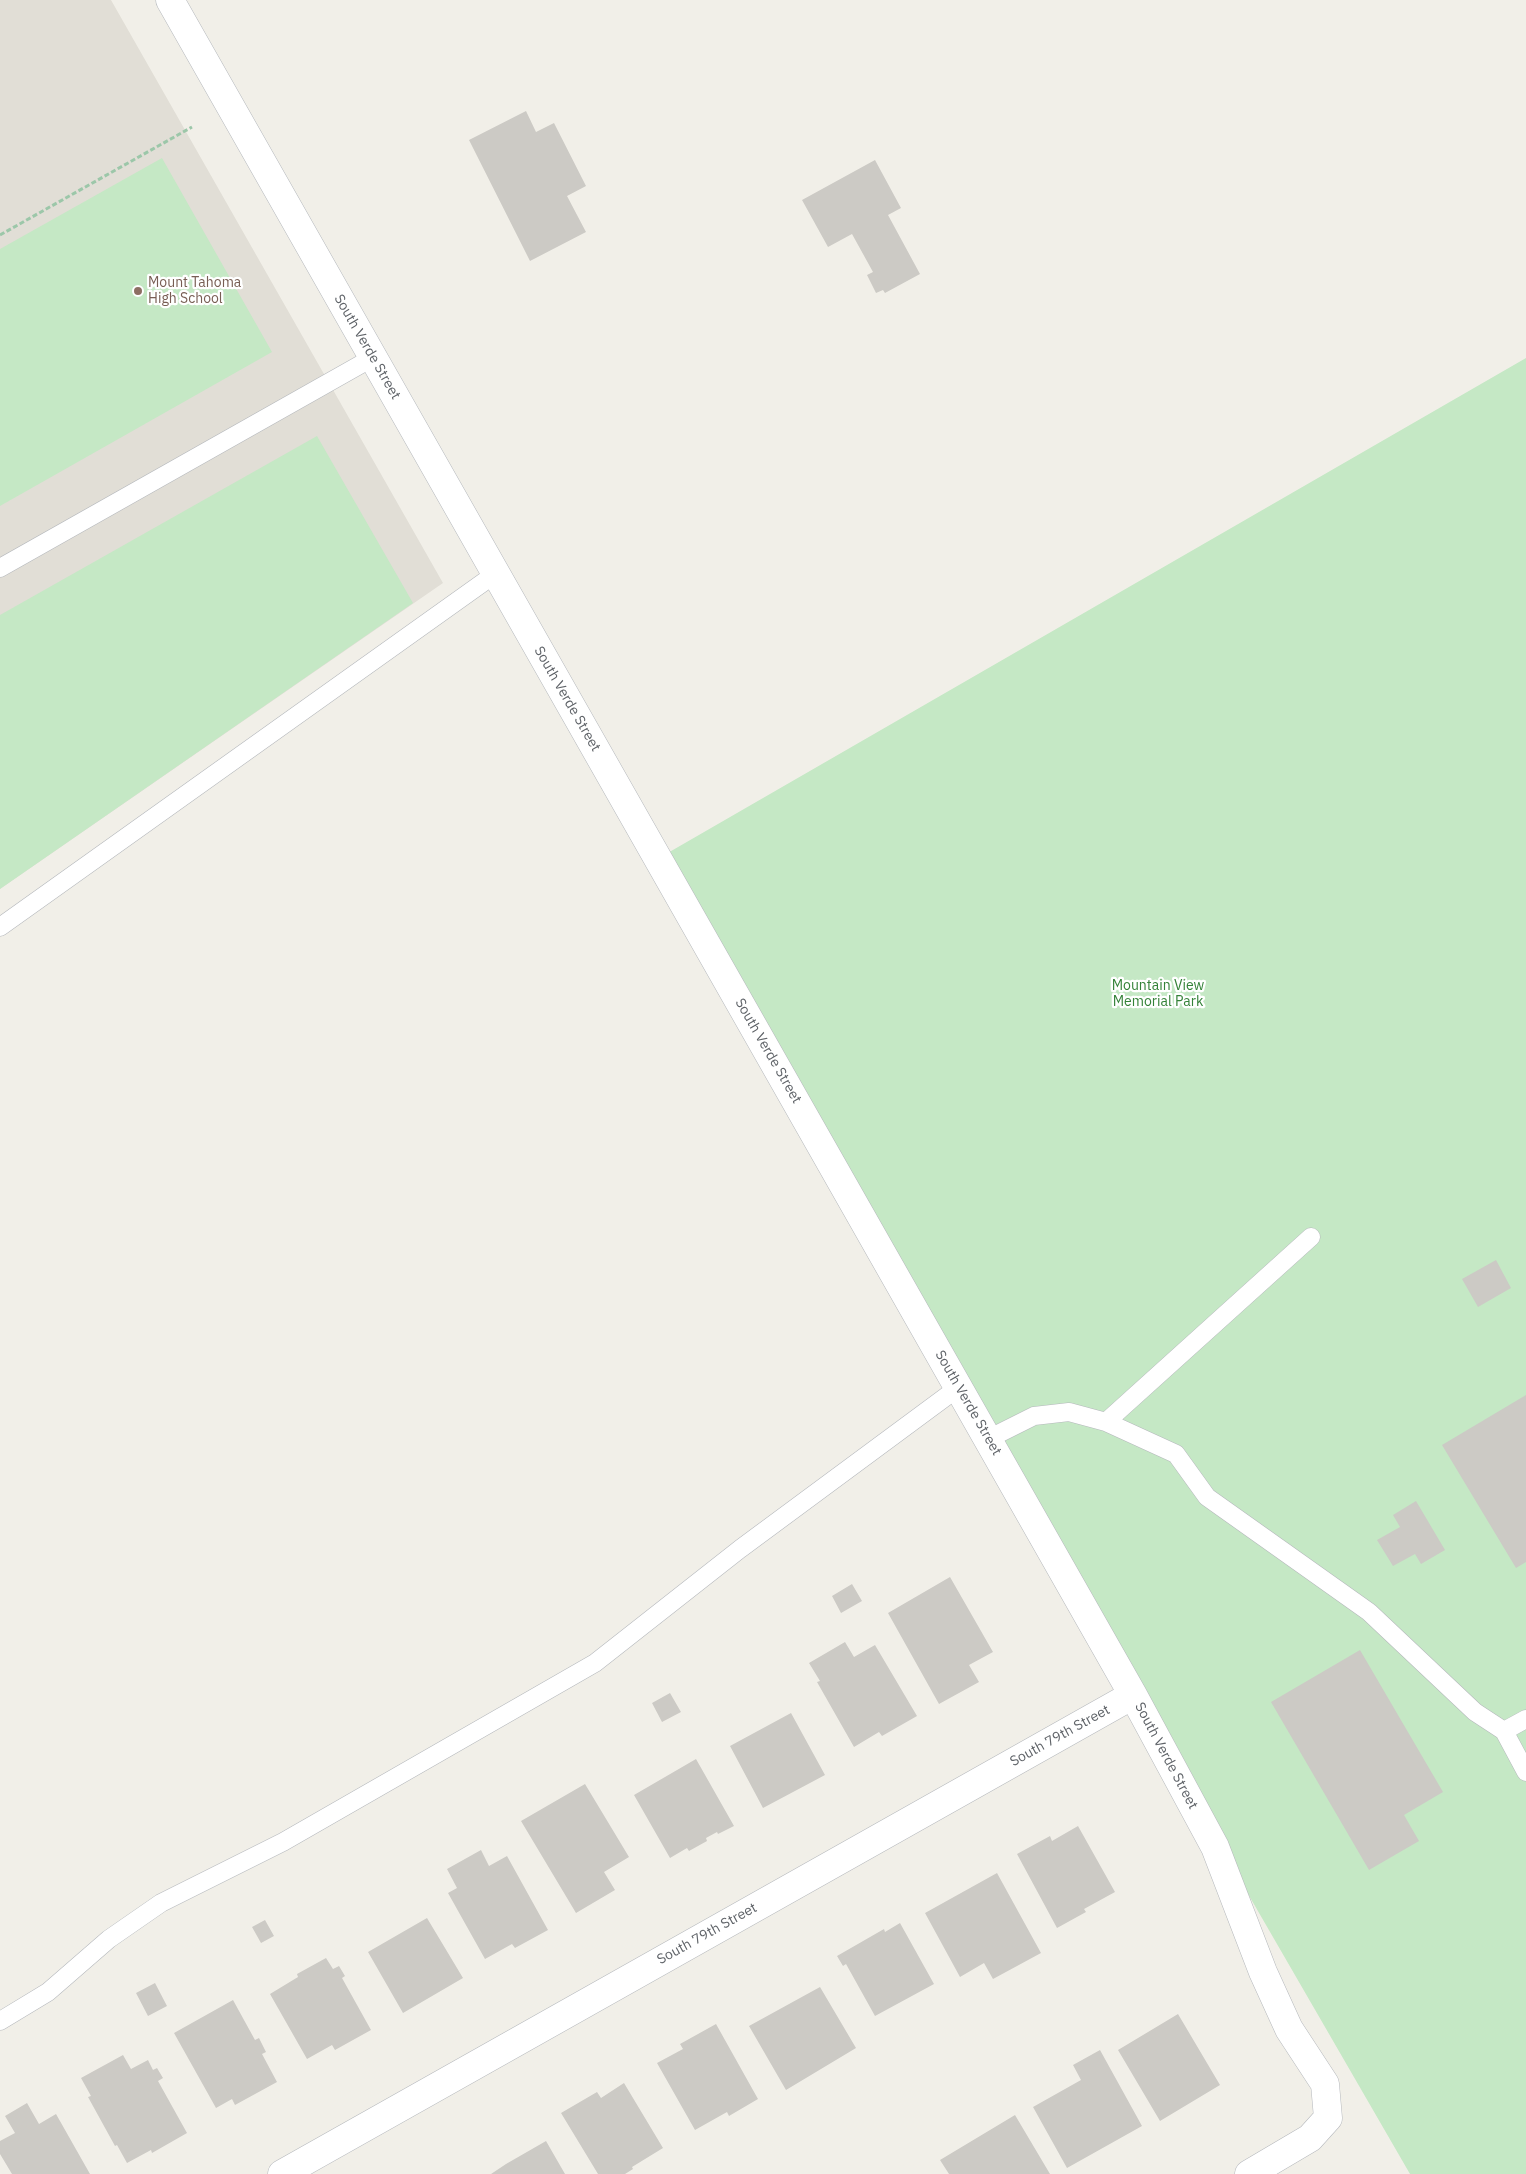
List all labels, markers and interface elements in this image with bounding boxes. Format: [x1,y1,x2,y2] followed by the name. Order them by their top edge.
[148,275,241,308] place label: Mount Tahoma High School
[132,285,144,297] marker: Mount Tahoma High School
[330,292,404,402] street label: South Verde Street
[530,644,604,754] street label: South Verde Street
[1112,978,1204,1010] park label: Mountain View Memorial Park
[731,996,805,1106] street label: South Verde Street
[931,1348,1005,1458] street label: South Verde Street
[1131,1700,1201,1812] street label: South Verde Street
[1007,1702,1113,1770] street label: South 79th Street
[654,1900,760,1968] street label: South 79th Street

